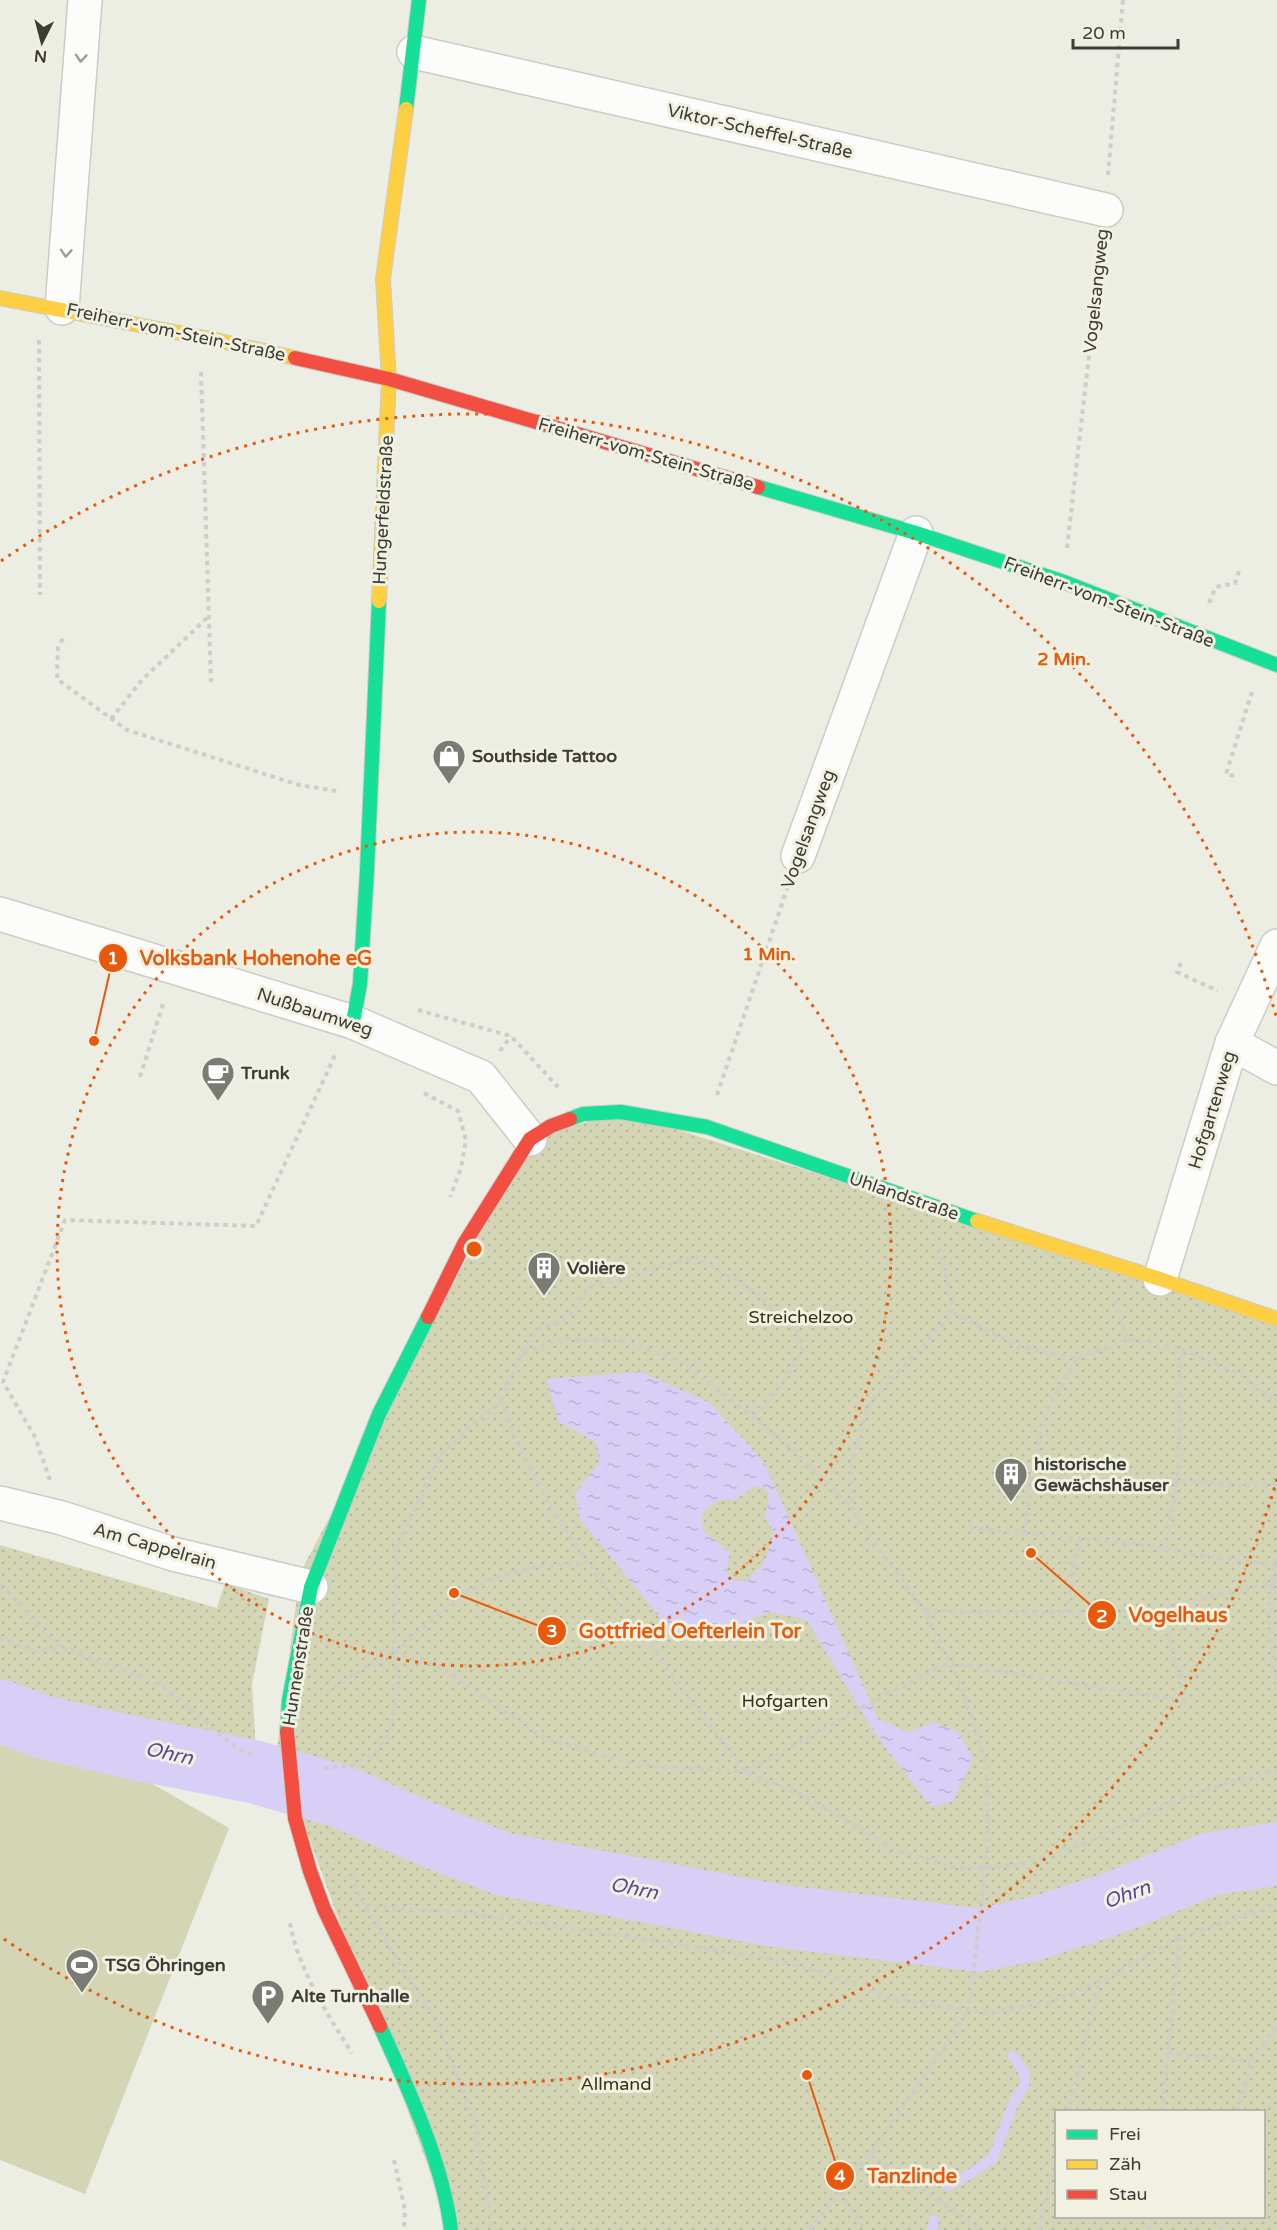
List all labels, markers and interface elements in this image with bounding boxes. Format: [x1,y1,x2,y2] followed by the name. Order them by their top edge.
[12,12,72,72] north arrow
[1073,12,1178,50] scale bar
[1082,22,1126,44] text: 20 m
[33,45,48,67] text: N
[75,54,88,63] one-way arrow
[665,99,855,163] street label: Viktor-Scheffel-Straße
[1079,228,1113,354] street label: Vogelsangweg
[60,248,73,257] one-way arrow
[64,298,288,366] street label: Freiherr-vom-Stein-Straße
[536,413,756,495] street label: Freiherr-vom-Stein-Straße
[368,435,398,585] street label: Hungerfeldstraße
[1001,552,1217,652] street label: Freiherr-vom-Stein-Straße
[1037,648,1091,670] text: 2 Min.
[431,738,467,785] shop icon: Southside Tattoo
[472,745,617,767] place label: Southside Tattoo
[776,766,840,892] street label: Vogelsangweg
[98,939,385,977] callout: Volksbank Hohenohe eG
[742,943,796,965] text: 1 Min.
[107,947,119,969] text: 1
[140,947,372,971] text: Volksbank Hohenohe eG
[254,983,376,1041] street label: Nußbaumweg
[1184,1048,1240,1172] street label: Hofgartenweg
[200,1055,236,1102] cafe icon: Trunk
[240,1062,290,1084] place label: Trunk
[846,1167,962,1225] street label: Uhlandstraße
[464,1239,484,1259] centre of rings
[526,1250,562,1297] building icon: Volière
[567,1257,625,1279] place label: Volière
[749,1306,854,1328] park label: Streichelzoo
[1034,1453,1170,1496] place label: historische Gewächshäuser
[993,1456,1029,1503] building icon: historische Gewächshäuser
[91,1518,219,1574] street label: Am Cappelrain
[1087,1596,1240,1634] callout: Vogelhaus
[1129,1604,1228,1628] text: Vogelhaus
[278,1605,318,1727] street label: Hunnenstraße
[1096,1605,1108,1627] text: 2
[537,1612,813,1650] callout: Gottfried Oefterlein Tor
[546,1620,558,1642] text: 3
[579,1620,802,1644] text: Gottfried Oefterlein Tor
[742,1690,828,1712] park label: Hofgarten
[143,1737,196,1771] water label: Ohrn
[608,1873,661,1906] water label: Ohrn
[1100,1875,1154,1915] water label: Ohrn
[64,1947,100,1994] sports icon: TSG Öhringen
[104,1954,226,1976] place label: TSG Öhringen
[250,1978,286,2025] parking icon: Alte Turnhalle
[291,1985,409,2007] place label: Alte Turnhalle
[580,2073,652,2095] park label: Allmand
[1055,2110,1265,2218] legend
[1109,2123,1141,2145] text: Frei
[1109,2153,1142,2175] text: Zäh
[825,2157,969,2195] callout: Tanzlinde
[834,2165,846,2187] text: 4
[866,2165,957,2189] text: Tanzlinde
[1109,2183,1148,2205] text: Stau

